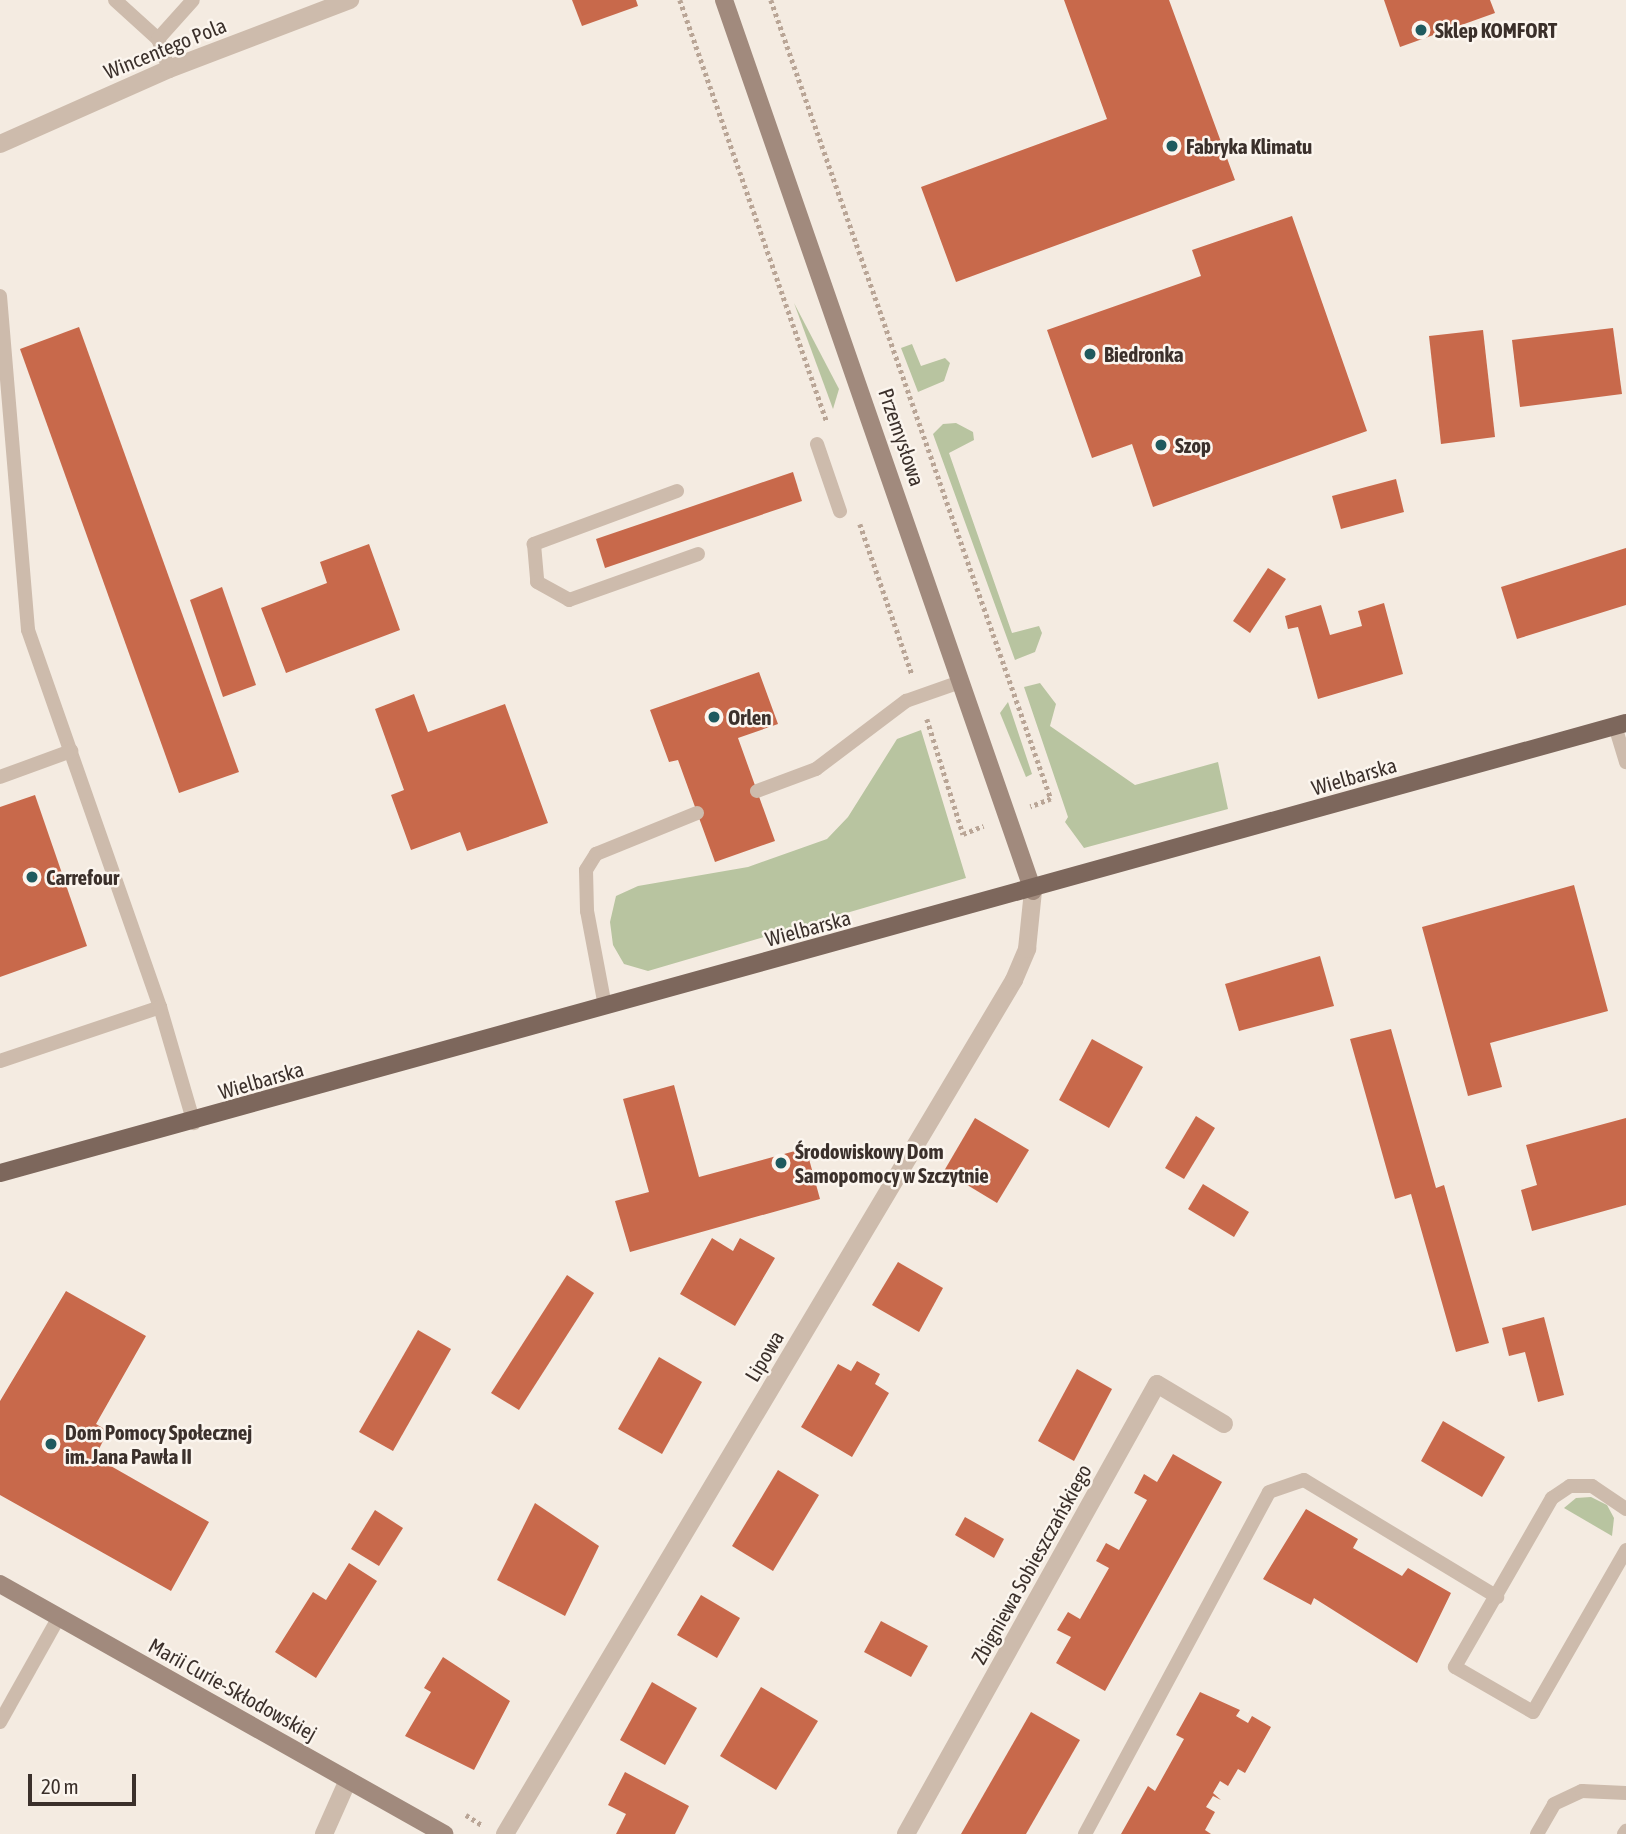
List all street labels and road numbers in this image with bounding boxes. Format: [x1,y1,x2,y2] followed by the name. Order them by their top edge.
[100,12,230,84] street label: Wincentego Pola
[874,385,930,489] street label: Przemysłowa
[1308,752,1400,800] street label: Wielbarska
[762,905,854,951] street label: Wielbarska
[215,1056,307,1104] street label: Wielbarska
[739,1326,789,1386] street label: Lipowa
[966,1460,1096,1668] street label: Zbigniewa Sobieszczańskiego
[144,1632,322,1746] street label: Marii Curie-Skłodowskiej

